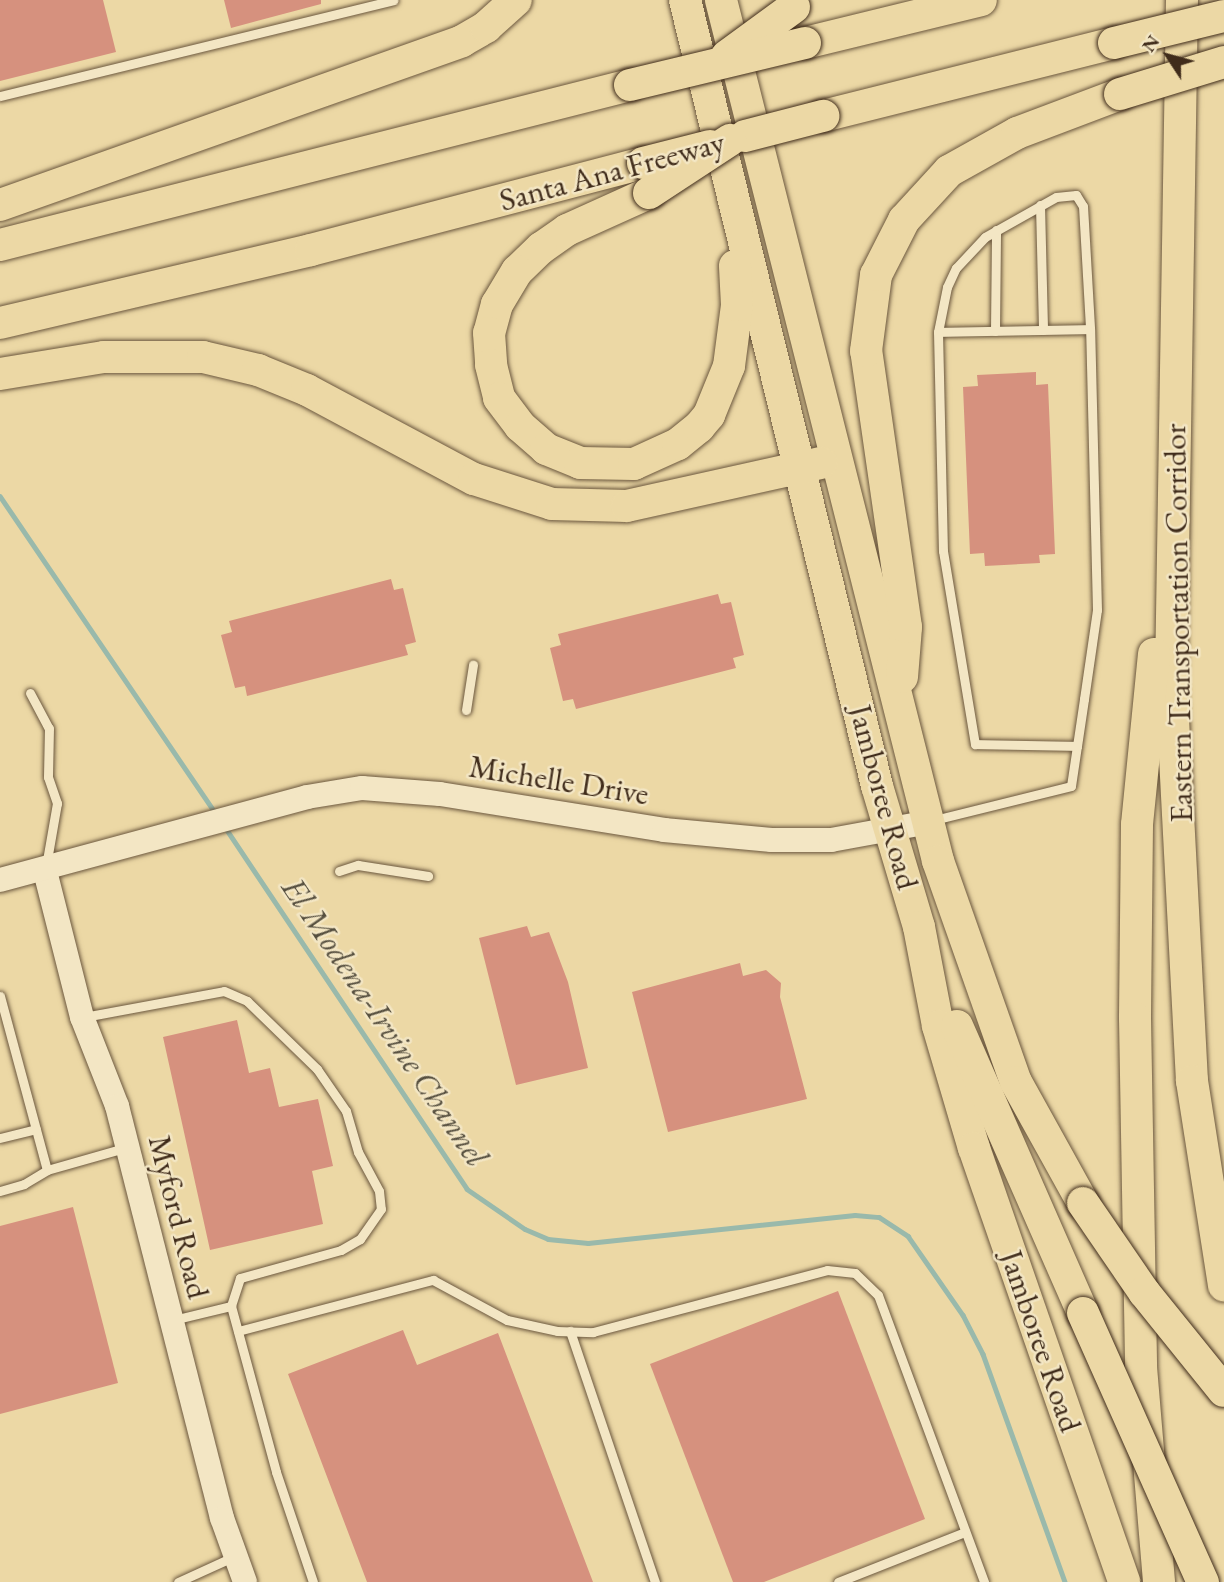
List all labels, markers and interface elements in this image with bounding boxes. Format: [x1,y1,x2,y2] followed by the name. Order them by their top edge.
[1133,21,1203,91] north arrow
[1136,30,1165,57] text: N
[495,122,729,220] street label: Santa Ana Freeway
[1155,423,1201,823] street label: Eastern Transportation Corridor
[841,700,927,894] street label: Jamboree Road
[466,747,652,813] street label: Michelle Drive
[274,870,496,1174] water label: El Modena-Irvine Channel
[140,1131,218,1303] street label: Myford Road
[992,1245,1090,1437] street label: Jamboree Road

